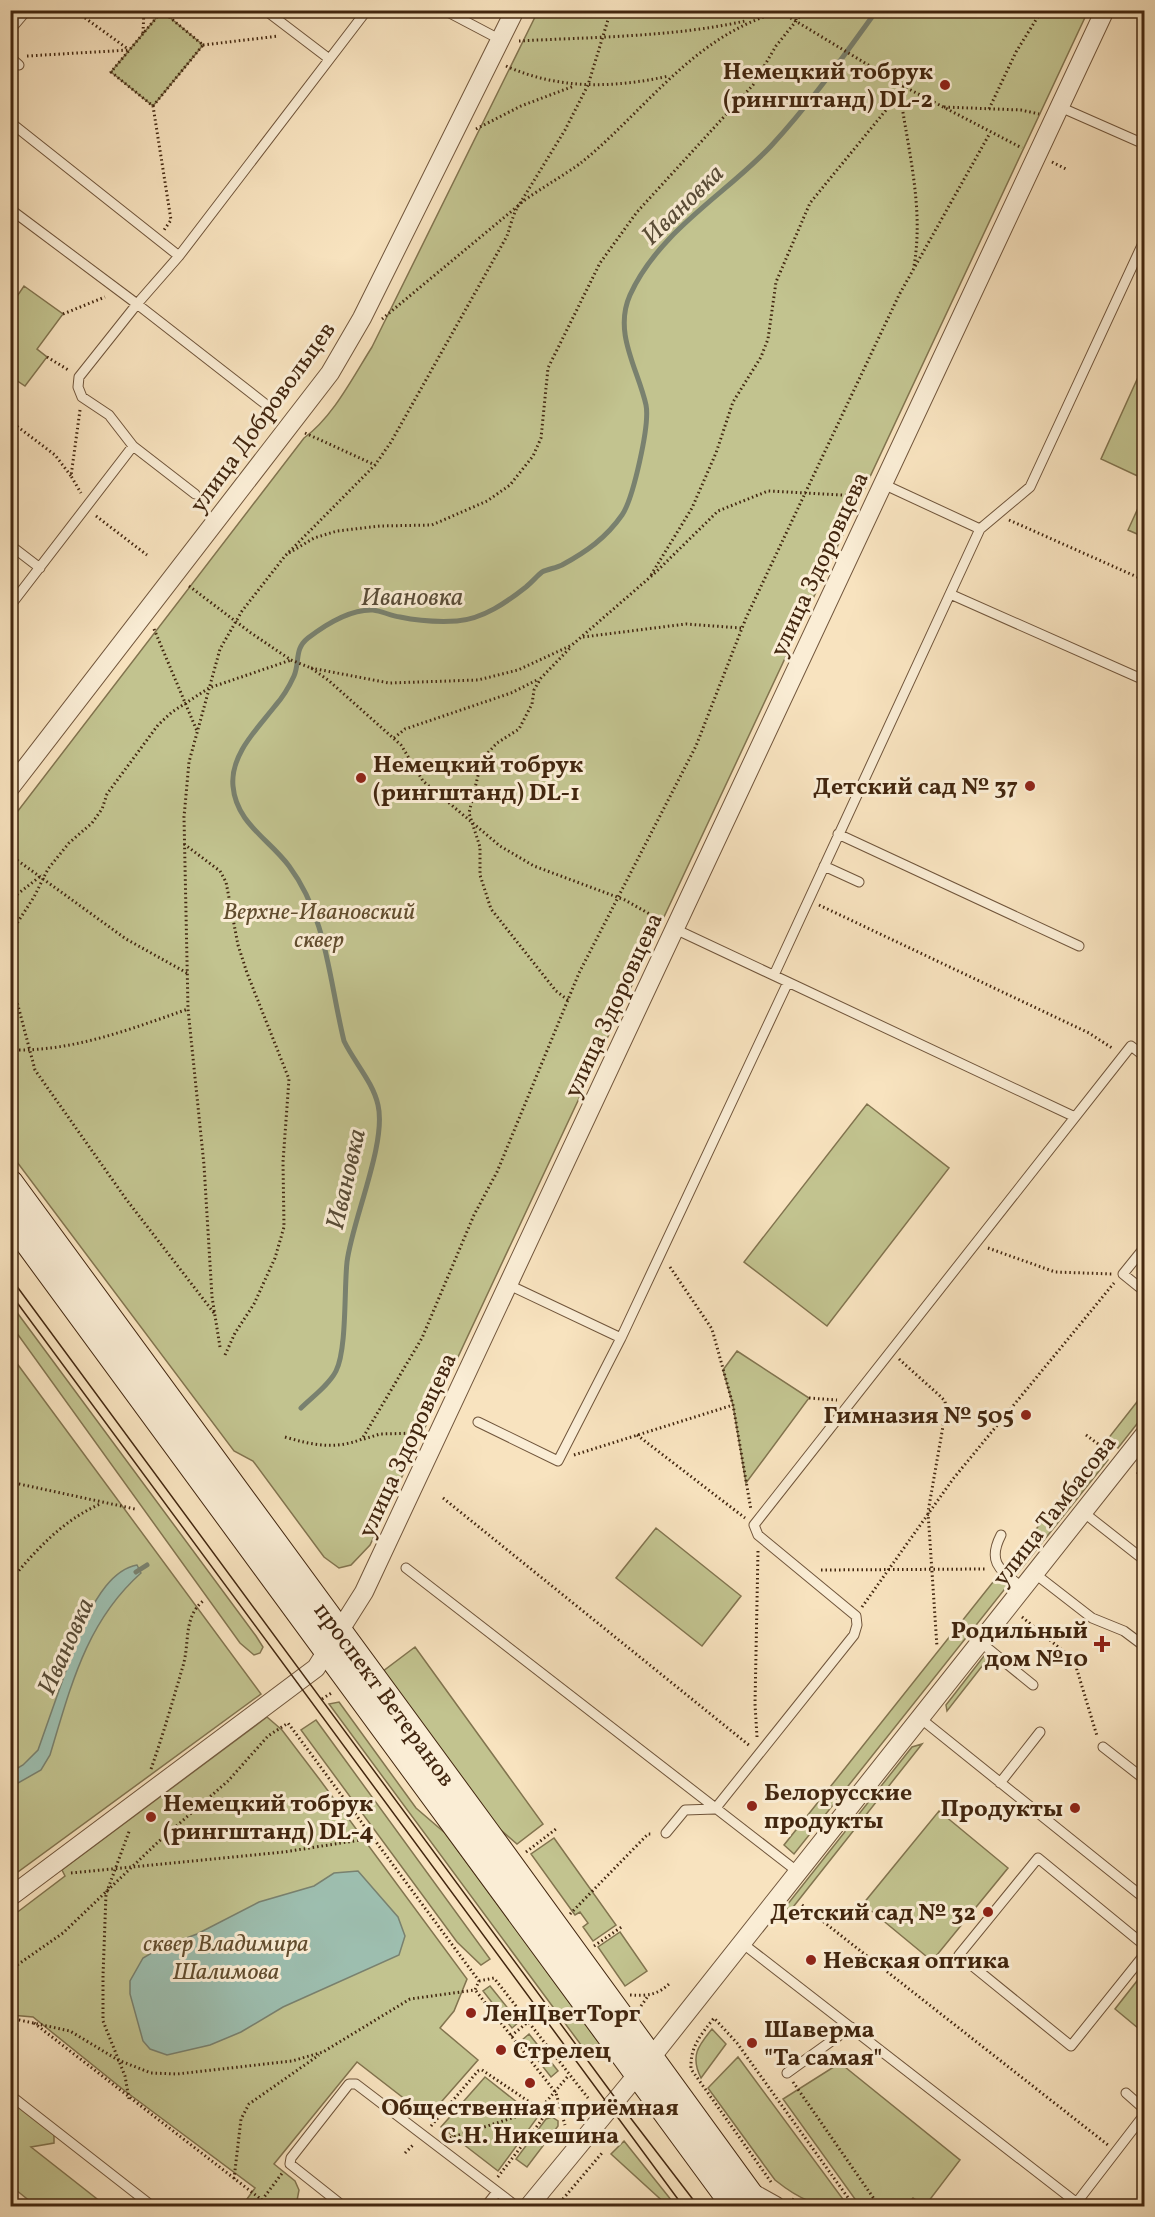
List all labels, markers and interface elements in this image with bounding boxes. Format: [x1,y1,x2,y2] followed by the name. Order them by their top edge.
[723,56,933,118] place label: Немецкий тобрук (рингштанд) DL-2
[938,78,952,92] marker: Немецкий тобрук (рингштанд) DL-2
[634,157,733,254] water label: Ивановка
[183,316,345,521] street label: улица Добровольцев
[763,467,879,663] street label: улица Здоровцева
[361,580,463,616] water label: Ивановка
[373,749,583,811] place label: Немецкий тобрук (рингштанд) DL-1
[354,771,368,785] marker: Немецкий тобрук (рингштанд) DL-1
[813,771,1018,805] place label: Детский сад № 37
[1023,779,1037,793] marker: Детский сад № 37
[223,896,415,958] park label: Верхне-Ивановский сквер
[557,908,673,1104] street label: улица Здоровцева
[318,1125,376,1234] water label: Ивановка
[351,1348,467,1544] street label: улица Здоровцева
[824,1400,1014,1434] place label: Гимназия № 505
[1019,1408,1033,1422] marker: Гимназия № 505
[985,1428,1126,1594] street label: улица Тамбасова
[29,1593,104,1701] water label: Ивановка
[304,1596,463,1795] street label: проспект Ветеранов
[951,1615,1088,1677] place label: Родильный дом №10
[1093,1635,1111,1653] marker: Родильный дом №10
[764,1777,912,1839] place label: Белорусские продукты
[163,1788,374,1850] place label: Немецкий тобрук (рингштанд) DL-4
[940,1793,1063,1827] place label: Продукты
[745,1799,759,1813] marker: Белорусские продукты
[1068,1801,1082,1815] marker: Продукты
[144,1810,158,1824] marker: Немецкий тобрук (рингштанд) DL-4
[770,1897,976,1931] place label: Детский сад № 32
[981,1905,995,1919] marker: Детский сад № 32
[143,1928,309,1990] park label: сквер Владимира Шалимова
[823,1945,1010,1979] place label: Невская оптика
[804,1953,818,1967] marker: Невская оптика
[483,1998,641,2032] place label: ЛенЦветТорг
[464,2006,478,2020] marker: ЛенЦветТорг
[764,2014,882,2076] place label: Шаверма "Та самая"
[513,2035,611,2069] place label: Стрелец
[745,2036,759,2050] marker: Шаверма "Та самая"
[494,2043,508,2057] marker: Стрелец
[523,2076,537,2090] marker: Общественная приёмная С.Н. Никешина
[381,2092,679,2154] place label: Общественная приёмная С.Н. Никешина

